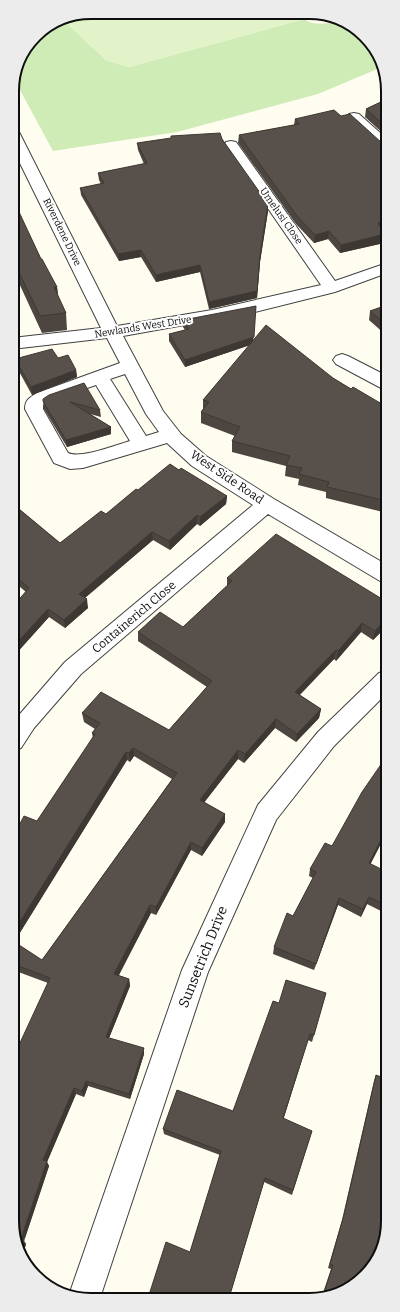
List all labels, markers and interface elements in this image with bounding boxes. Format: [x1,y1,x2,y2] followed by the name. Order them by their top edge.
[257,185,305,247] street label: Umelusi Close
[40,196,84,268] street label: Riverdene Drive
[94,313,192,341] street label: Newlands West Drive
[188,447,266,507] street label: West Side Road
[89,578,179,656] street label: Containerich Close
[175,904,231,1010] street label: Sunsetrich Drive

